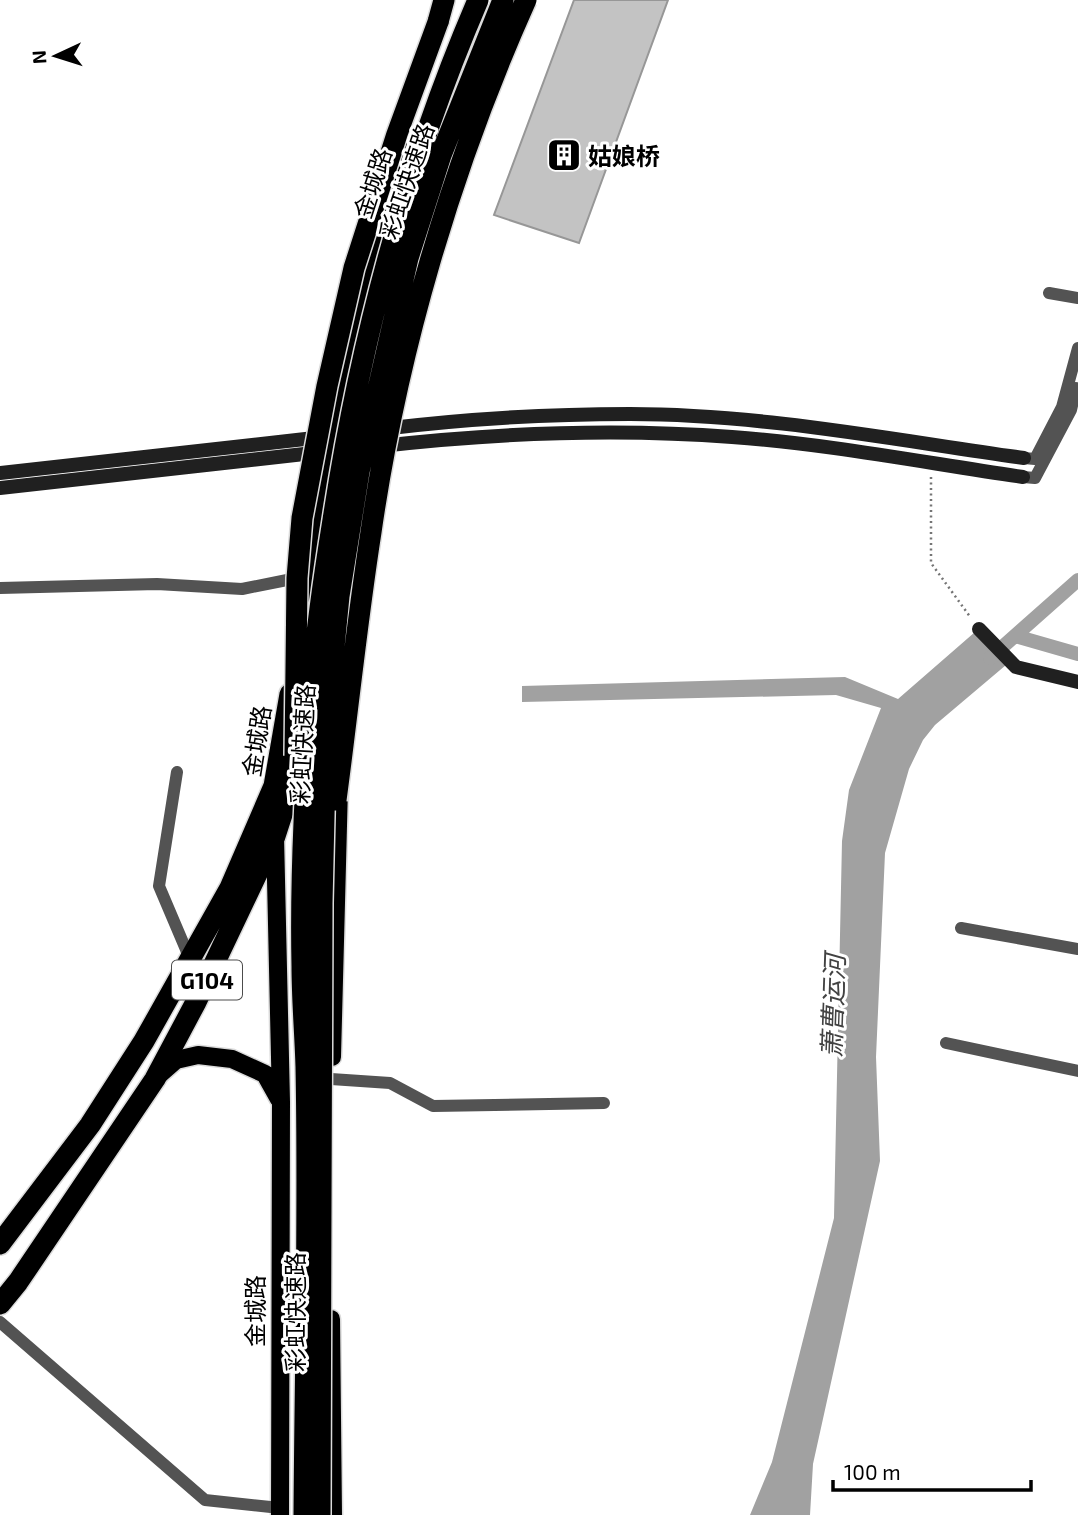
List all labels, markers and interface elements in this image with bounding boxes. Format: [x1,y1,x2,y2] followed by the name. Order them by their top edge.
[21,21,91,91] north arrow
[27,50,50,65] text: N
[373,120,439,242] street label: 彩虹快速路
[545,136,583,174] building icon: 姑娘桥
[588,141,660,170] place label: 姑娘桥
[347,144,397,222] street label: 金城路
[284,683,320,805] street label: 彩虹快速路
[236,703,276,779] street label: 金城路
[815,949,849,1059] water label: 萧曹运河
[172,960,242,1000] road number: G104
[280,1252,309,1372] street label: 彩虹快速路
[240,1275,269,1347] street label: 金城路
[833,1448,1031,1492] scale bar
[844,1459,901,1484] text: 100 m

